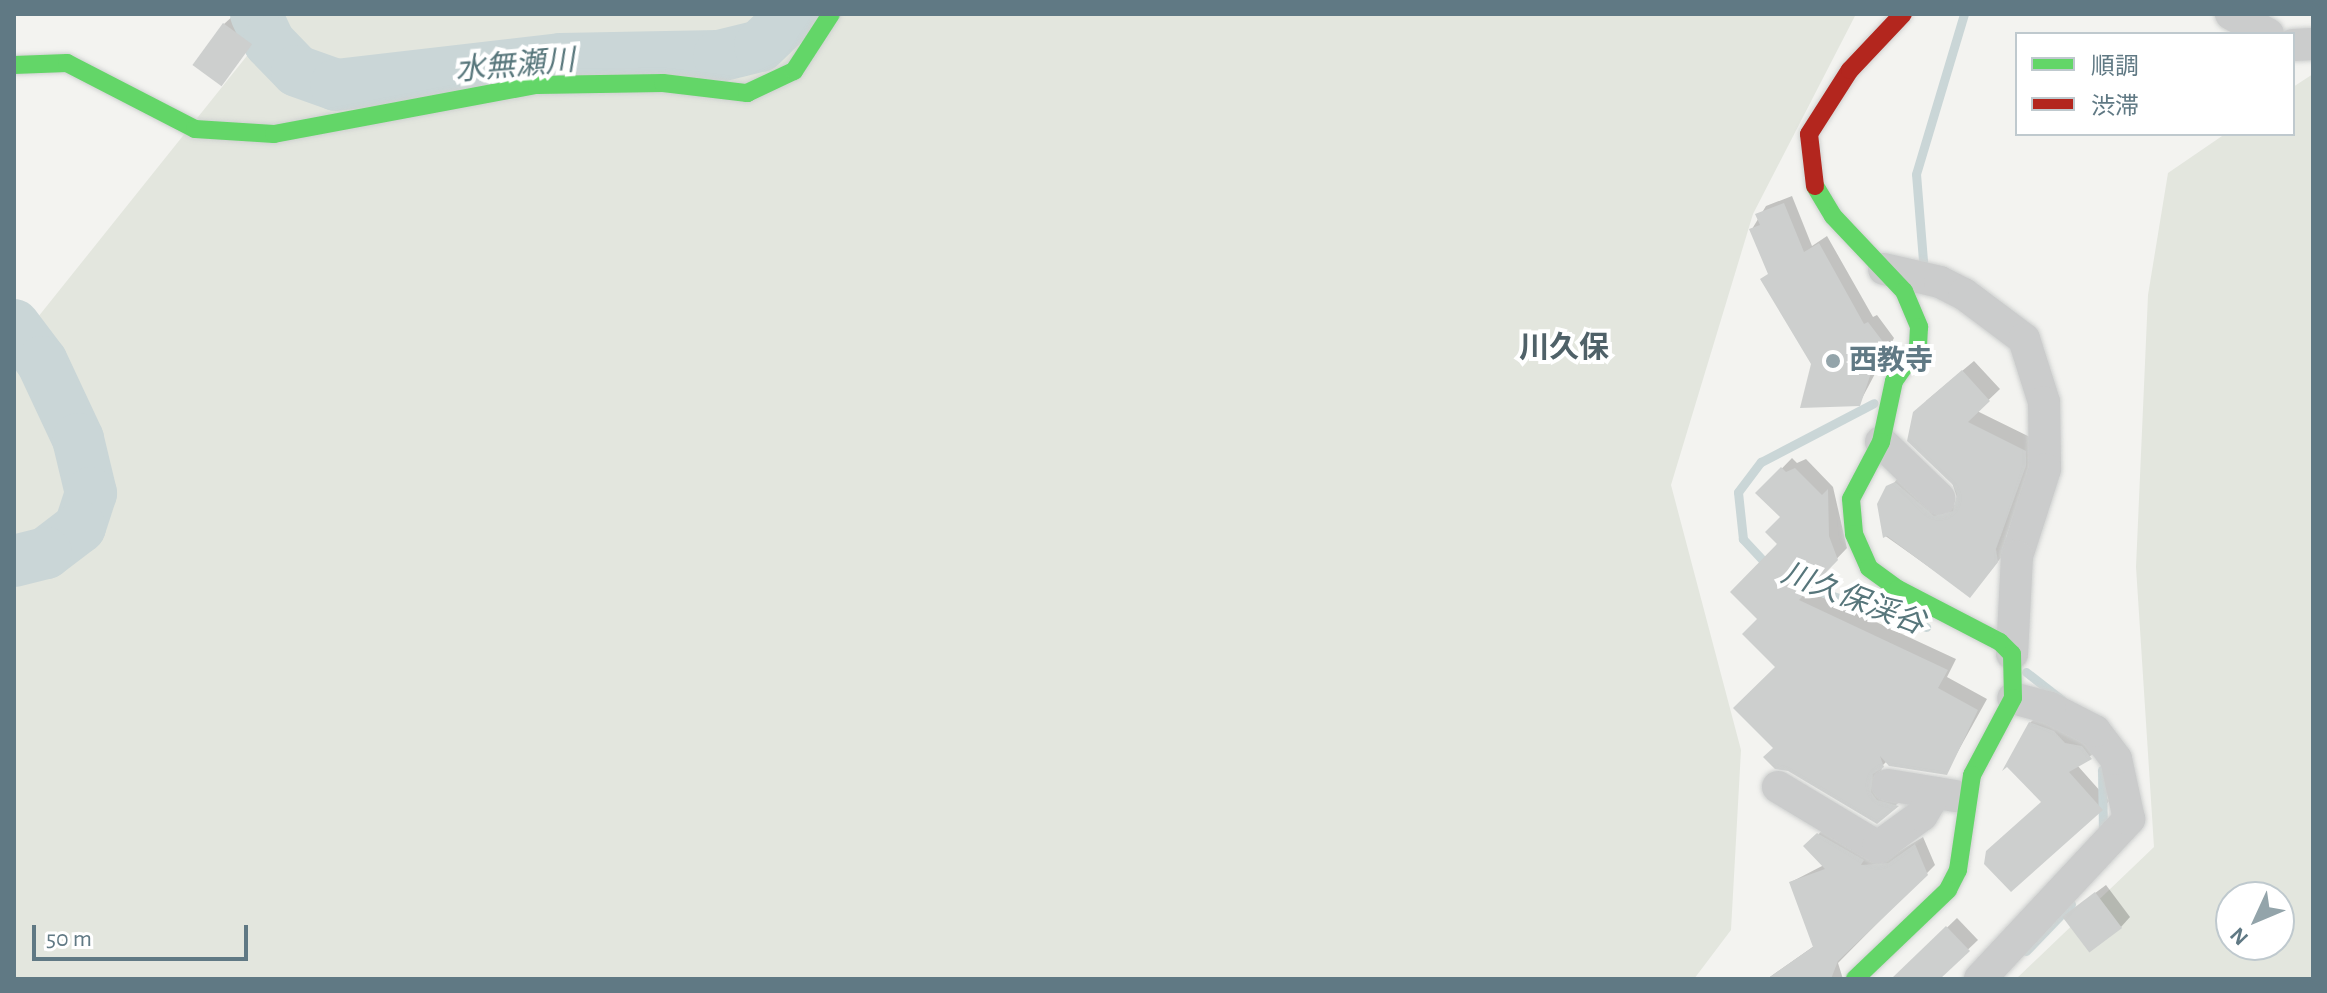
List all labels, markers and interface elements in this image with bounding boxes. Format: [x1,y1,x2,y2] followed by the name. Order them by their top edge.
[2015,32,2295,136] legend
[454,43,576,89] water label: 水無瀬川
[2091,55,2139,79] text: 順調
[2091,95,2139,119] text: 渋滞
[1519,330,1609,366] district label: 川久保
[1849,344,1933,378] place label: 西教寺
[1824,352,1842,370] marker: 西教寺
[1777,555,1929,643] water label: 川久保渓谷
[2215,881,2295,961] north arrow
[36,909,252,959] scale bar
[2226,923,2252,949] text: N
[46,927,92,951] text: 50 m

